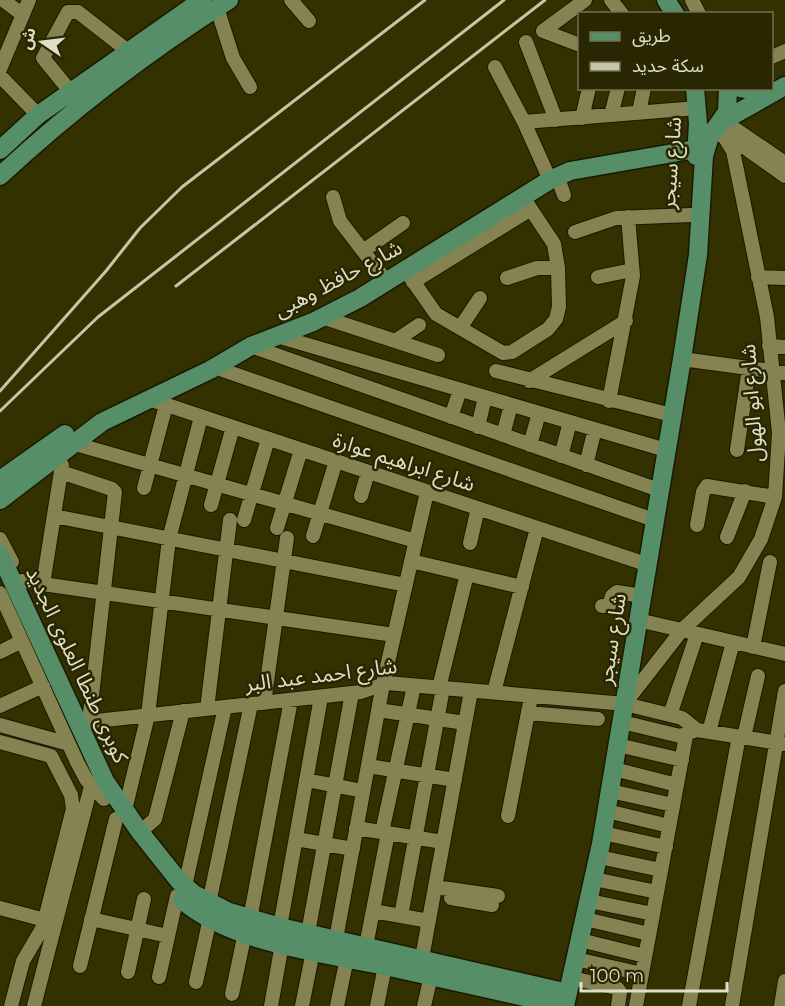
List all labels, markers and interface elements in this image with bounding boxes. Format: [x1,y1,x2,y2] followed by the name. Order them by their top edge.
[12,12,72,72] north arrow
[578,12,773,90] legend
[16,25,40,51] text: ش
[632,25,671,47] text: طريق
[632,55,704,77] text: سكة حديد
[655,116,689,211] street label: شارع سيجر
[269,234,407,325] street label: شارع حافظ وهبى
[735,343,771,463] street label: شارع ابو الهول
[329,427,478,499] street label: شارع ابراهيم عوارة
[21,563,134,767] street label: كوبرى طنطا العلوى الجديد
[592,591,634,688] street label: شارع سيجر
[242,653,399,699] street label: شارع احمد عبد البر
[581,955,726,993] scale bar
[590,965,644,987] text: 100 m

